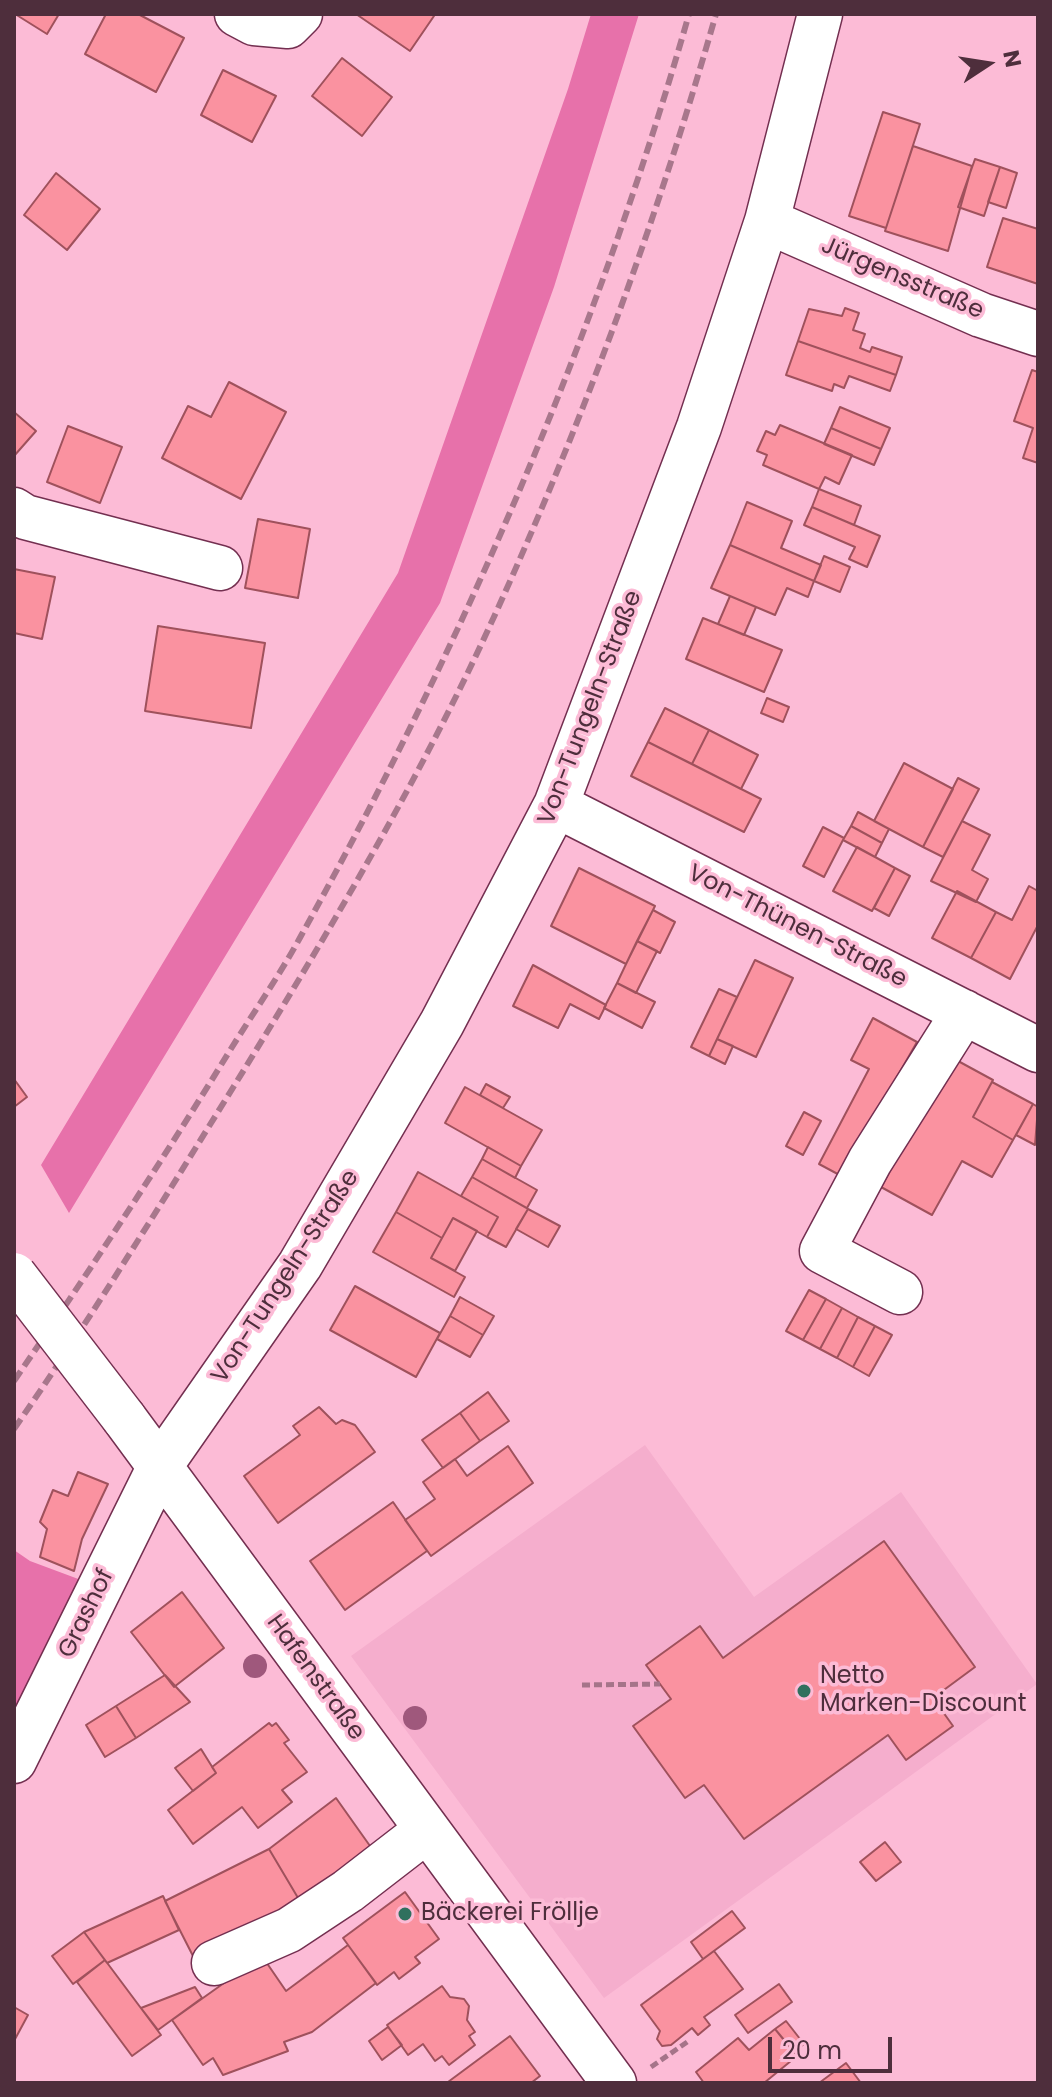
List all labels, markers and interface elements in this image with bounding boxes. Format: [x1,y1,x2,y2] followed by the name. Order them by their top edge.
[948,24,1028,104] north arrow
[995,48,1029,70] text: N
[816,232,988,326] street label: Jürgensstraße
[533,587,649,829] street label: Von-Tungeln-Straße
[683,859,911,995] street label: Von-Thünen-Straße
[206,1165,366,1389] street label: Von-Tungeln-Straße
[53,1565,121,1663] street label: Grashof
[260,1609,370,1747] street label: Hafenstraße
[820,1663,1026,1719] place label: Netto Marken-Discount
[795,1682,813,1700] marker: Netto Marken-Discount
[421,1900,599,1928] place label: Bäckerei Fröllje
[396,1905,414,1923] marker: Bäckerei Fröllje
[772,2021,896,2071] scale bar
[782,2034,842,2067] text: 20 m

